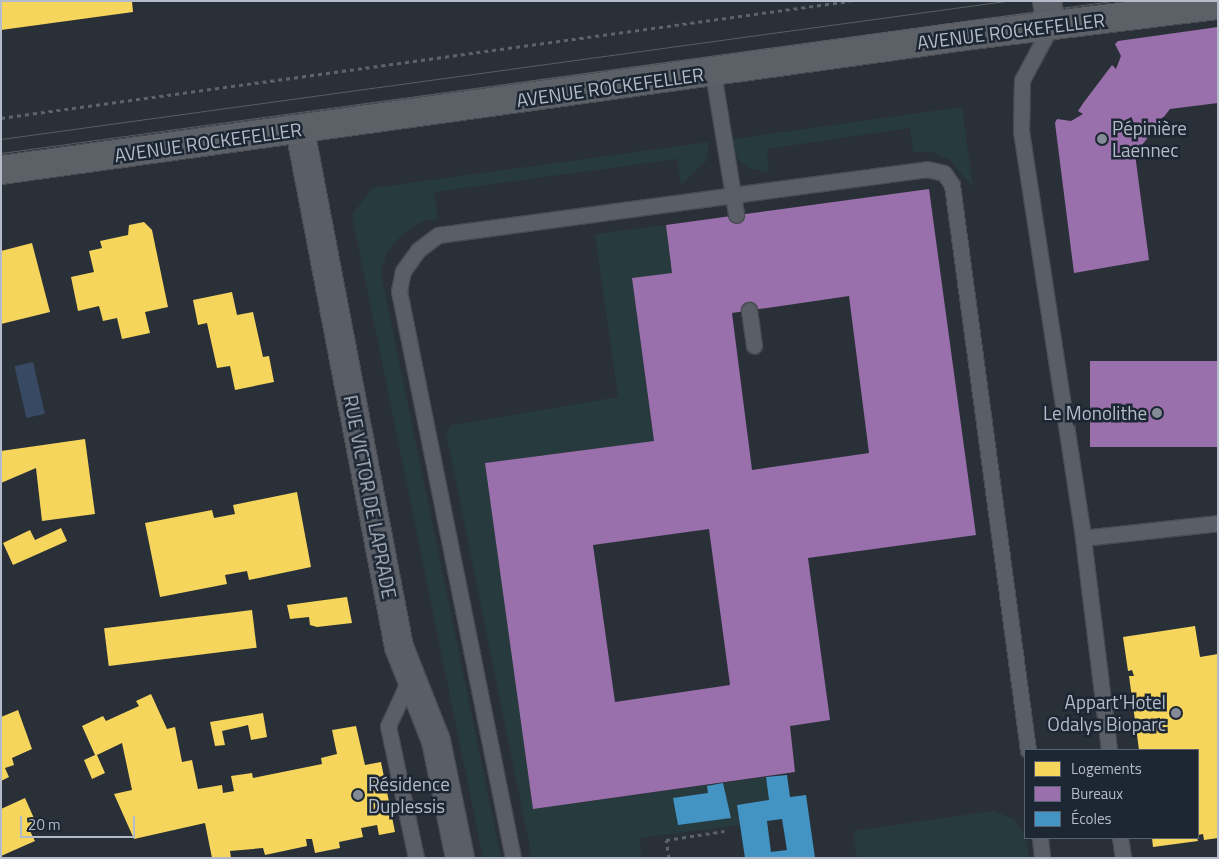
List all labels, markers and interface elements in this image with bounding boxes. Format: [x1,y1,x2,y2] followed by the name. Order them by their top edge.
[916,8,1106,54] street label: AVENUE ROCKEFELLER
[515,63,705,111] street label: AVENUE ROCKEFELLER
[1112,117,1187,161] place label: Pépinière Laennec
[113,118,303,166] street label: AVENUE ROCKEFELLER
[1096,133,1108,145] marker: Pépinière Laennec
[339,393,401,601] street label: RUE VICTOR DE LAPRADE
[1043,402,1147,424] place label: Le Monolithe
[1151,407,1163,419] marker: Le Monolithe
[1047,691,1166,735] place label: Appart'Hotel Odalys Bioparc
[1170,707,1182,719] marker: Appart'Hotel Odalys Bioparc
[1024,749,1199,839] legend
[1071,757,1142,780] text: Logements
[368,773,450,817] place label: Résidence Duplessis
[1071,782,1123,805] text: Bureaux
[352,789,364,801] marker: Résidence Duplessis
[22,806,138,838] scale bar
[1071,807,1112,830] text: Écoles
[28,813,61,836] text: 20 m

